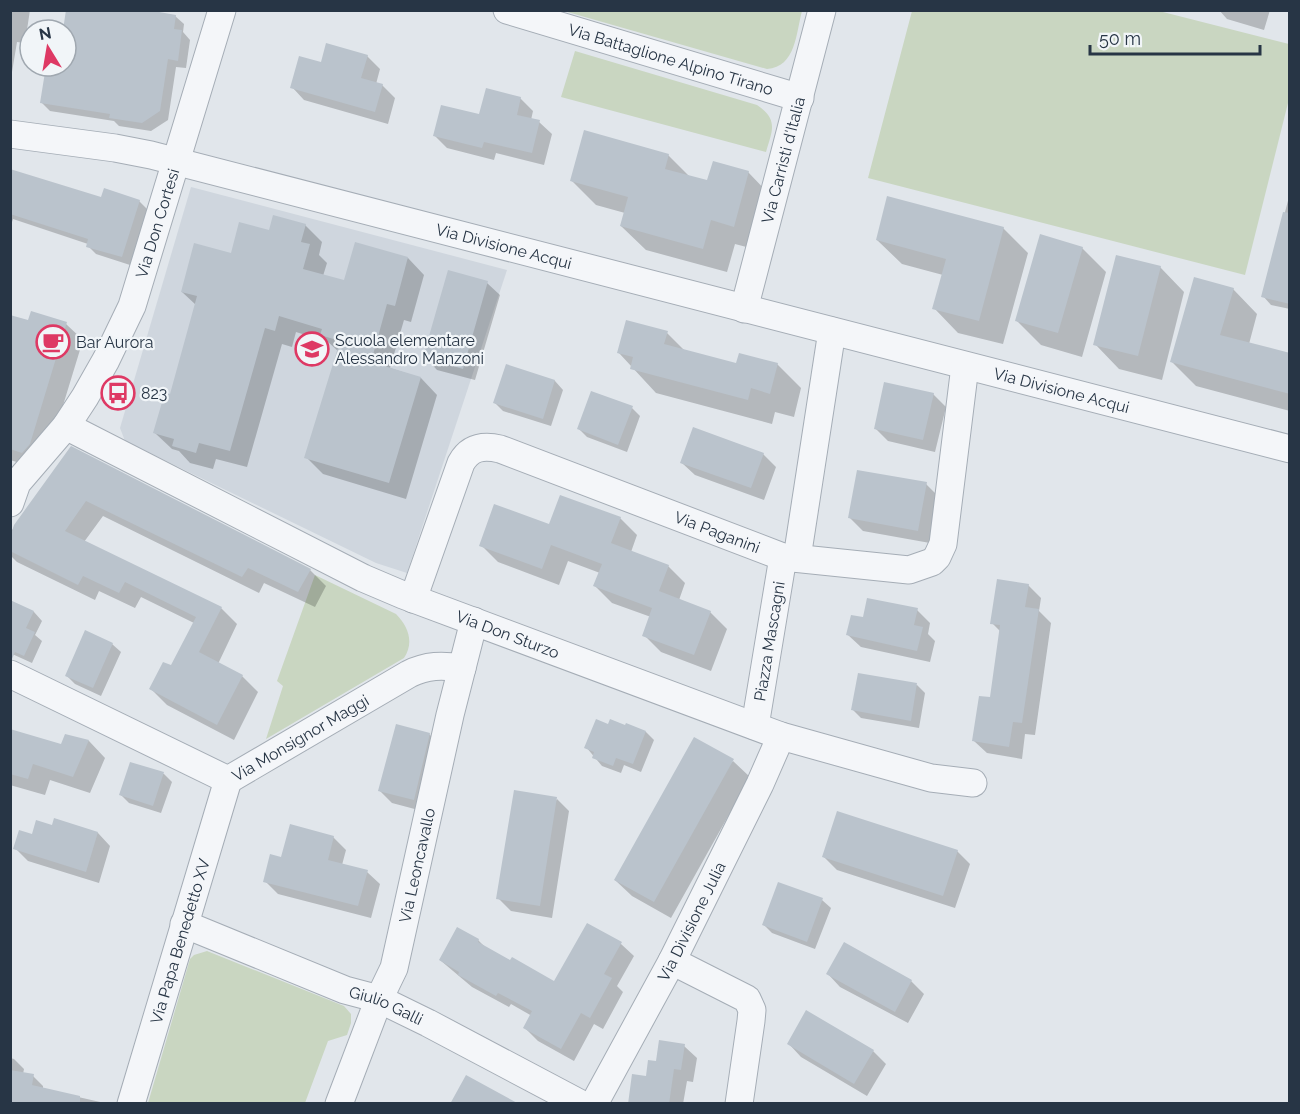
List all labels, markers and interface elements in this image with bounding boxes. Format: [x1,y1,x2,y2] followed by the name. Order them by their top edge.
[18,18,78,78] north arrow
[1090,18,1260,56] scale bar
[566,19,776,99] street label: Via Battaglione Alpino Tirano
[37,23,53,44] text: N
[1099,28,1141,49] text: 50 m
[757,95,808,225] street label: Via Carristi d'Italia
[132,166,183,280] street label: Via Don Cortesi
[434,219,574,273] street label: Via Divisione Acqui
[35,324,71,360] cafe icon: Bar Aurora
[294,331,330,367] school or university icon: Scuola elementare Alessandro Manzoni
[335,331,484,368] place label: Scuola elementare Alessandro Manzoni
[76,333,154,352] place label: Bar Aurora
[992,363,1131,417] street label: Via Divisione Acqui
[100,375,136,411] bus stop icon: 823
[141,384,167,403] place label: 823
[672,507,763,557] street label: Via Paganini
[750,580,788,703] street label: Piazza Mascagni
[453,606,562,662] street label: Via Don Sturzo
[228,690,372,785] street label: Via Monsignor Maggi
[395,806,439,925] street label: Via Leoncavallo
[146,856,214,1026] street label: Via Papa Benedetto XV
[653,859,729,984] street label: Via Divisione Julia
[347,982,426,1029] street label: Giulio Galli

